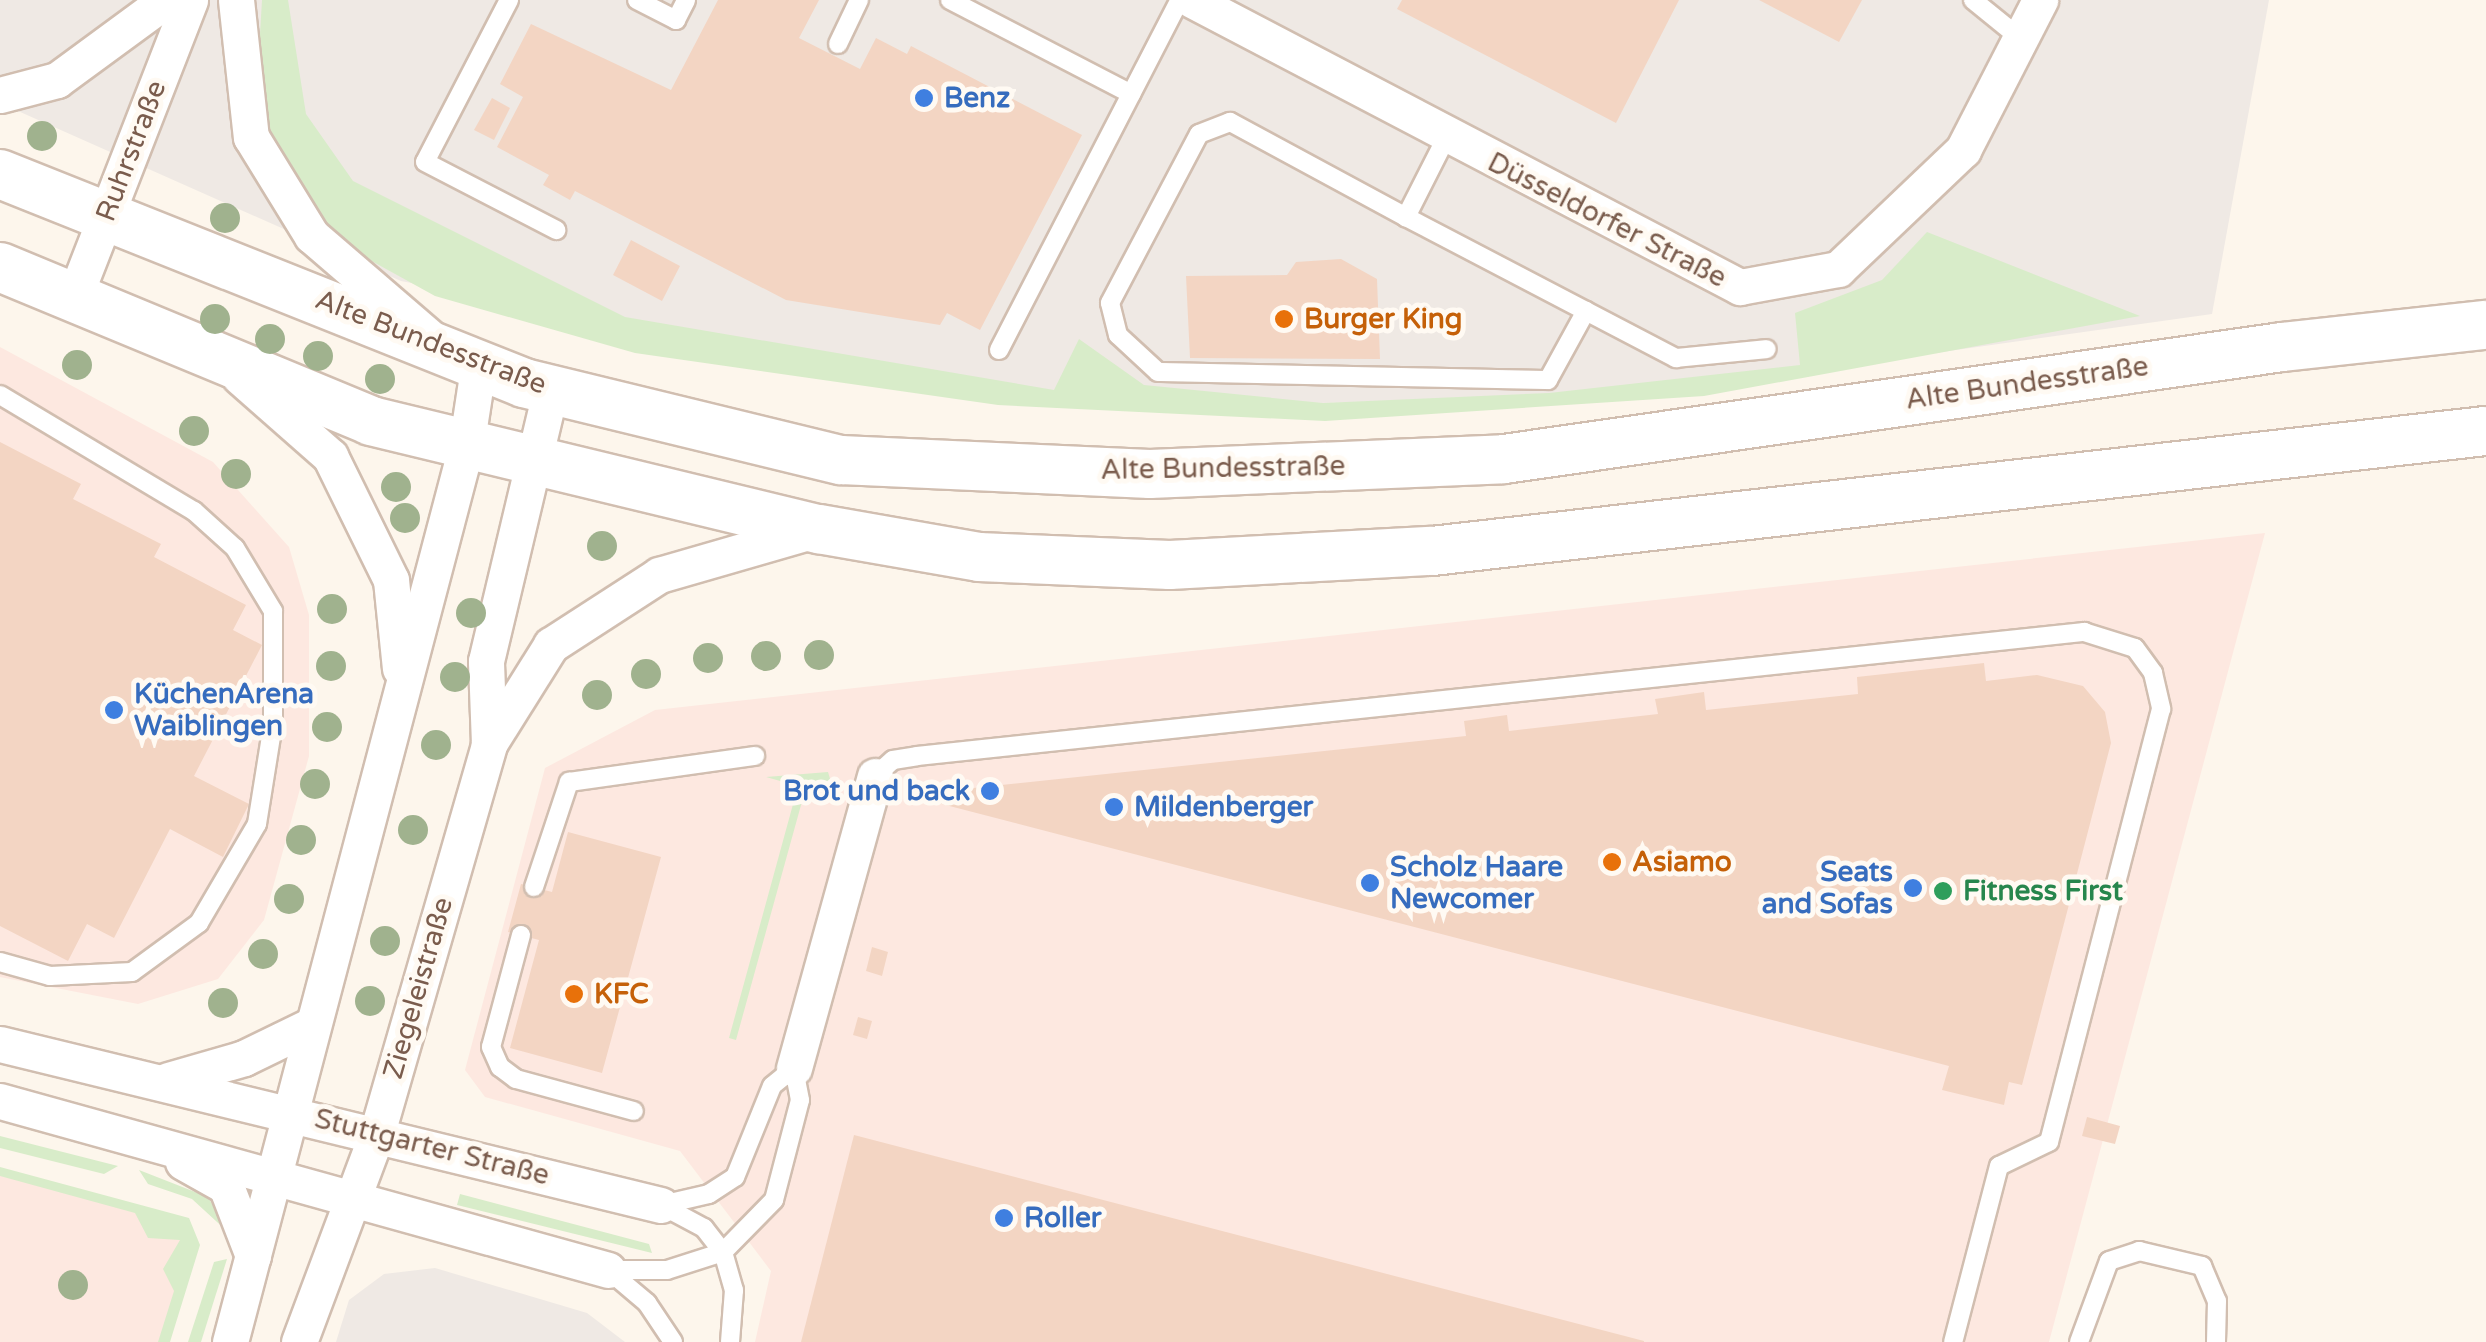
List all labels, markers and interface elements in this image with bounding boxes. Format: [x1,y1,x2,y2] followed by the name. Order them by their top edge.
[89,76,173,226] street label: Ruhrstraße
[944,81,1010,115] place label: Benz
[913,87,935,109] marker: Benz
[1482,145,1732,295] street label: Düsseldorfer Straße
[311,282,551,402] street label: Alte Bundesstraße
[1304,302,1463,336] place label: Burger King
[1273,308,1295,330] marker: Burger King
[1903,349,2151,417] street label: Alte Bundesstraße
[1100,449,1346,487] street label: Alte Bundesstraße
[134,677,314,743] place label: KüchenArena Waiblingen
[103,699,125,721] marker: KüchenArena Waiblingen
[783,774,970,808] place label: Brot und back
[979,780,1001,802] marker: Brot und back
[1134,790,1313,824] place label: Mildenberger
[1103,796,1125,818] marker: Mildenberger
[1632,845,1732,879] place label: Asiamo
[1390,850,1563,916] place label: Scholz Haare Newcomer
[1601,851,1623,873] marker: Asiamo
[1762,855,1893,921] place label: Seats and Sofas
[1359,872,1381,894] marker: Scholz Haare Newcomer
[1963,874,2123,908] place label: Fitness First
[1902,877,1924,899] marker: Seats and Sofas
[1932,880,1954,902] marker: Fitness First
[376,893,460,1083] street label: Ziegeleistraße
[594,977,649,1011] place label: KFC
[563,983,585,1005] marker: KFC
[311,1102,553,1192] street label: Stuttgarter Straße
[1024,1201,1101,1235] place label: Roller
[993,1207,1015,1229] marker: Roller

